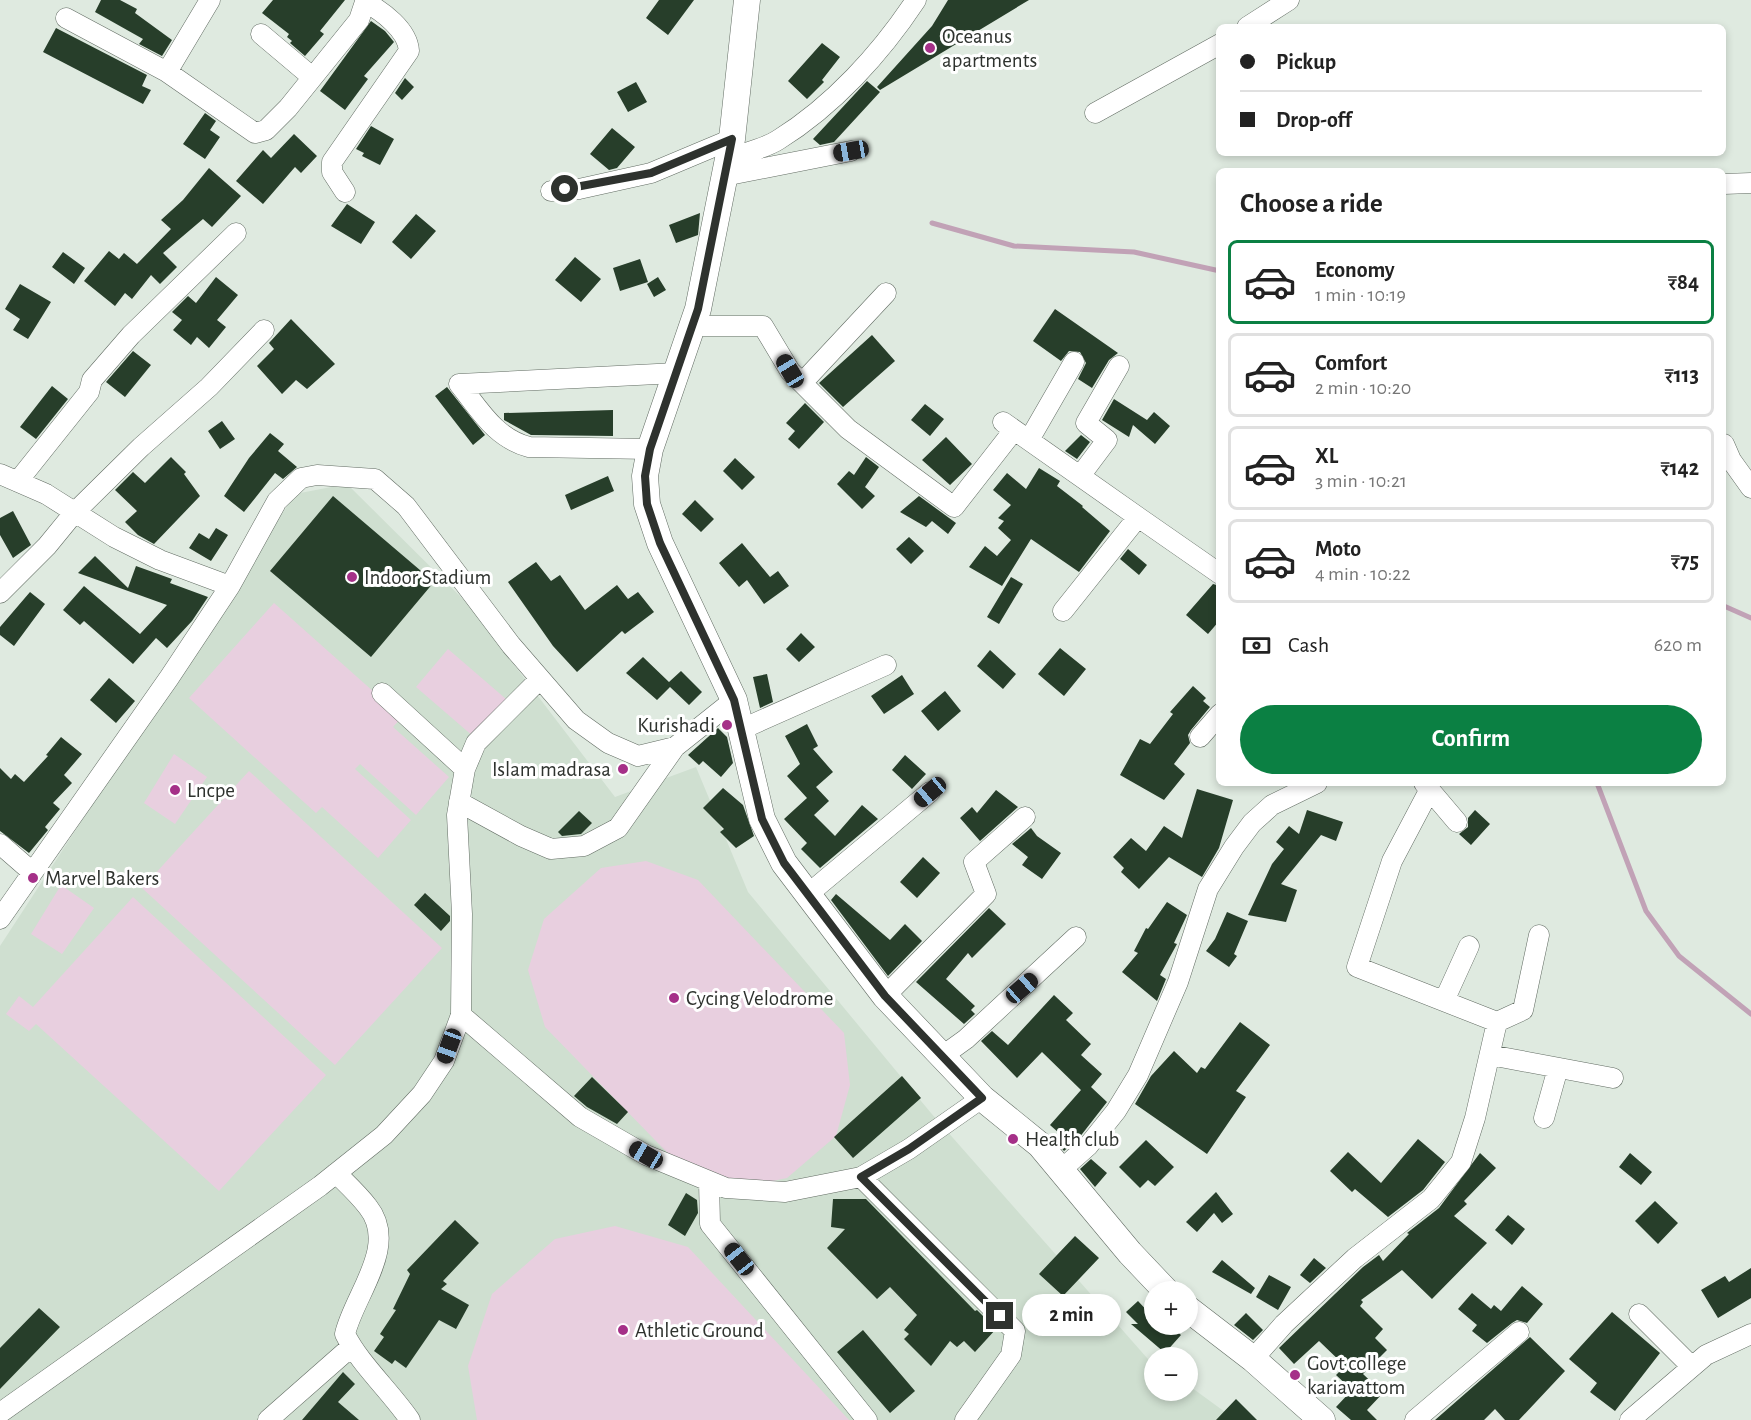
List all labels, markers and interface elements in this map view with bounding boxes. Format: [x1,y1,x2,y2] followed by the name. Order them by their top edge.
[942,26,1037,71] place label: Oceanus apartments
[923,41,937,55] marker: Oceanus apartments
[1276,51,1336,73] text: Pickup
[1276,109,1352,131] text: Drop-off
[832,139,870,163] car
[551,175,578,202] route start
[1240,190,1383,217] text: Choose a ride
[1243,255,1297,309] icon: car
[1315,259,1395,281] text: Economy
[1668,271,1699,293] text: ₹84
[1315,285,1406,305] text: 1 min · 10:19
[1243,348,1297,402] icon: car
[773,351,807,391] car
[1315,352,1387,374] text: Comfort
[1664,364,1699,386] text: ₹113
[1315,378,1411,398] text: 2 min · 10:20
[1243,441,1297,495] icon: car
[1315,445,1338,467] text: XL
[1660,457,1699,479] text: ₹142
[1315,471,1407,491] text: 3 min · 10:21
[1243,534,1297,588] icon: car
[1315,538,1361,560] text: Moto
[1671,550,1699,572] text: ₹75
[1315,564,1410,584] text: 4 min · 10:22
[364,567,491,588] place label: Indoor Stadium
[345,570,359,584] marker: Indoor Stadium
[1240,629,1273,662] icon: cash
[1288,634,1329,656] text: Cash
[1654,635,1702,655] text: 620 m
[1240,705,1702,774] button: Confirm
[637,715,715,736] place label: Kurishadi
[720,718,734,732] marker: Kurishadi
[492,759,611,780] place label: Islam madrasa
[616,762,630,776] marker: Islam madrasa
[910,774,950,810] car
[187,780,235,801] place label: Lncpe
[168,783,182,797] marker: Lncpe
[45,868,159,889] place label: Marvel Bakers
[26,871,40,885] marker: Marvel Bakers
[1003,969,1041,1007] car
[686,988,833,1009] place label: Cycing Velodrome
[667,991,681,1005] marker: Cycing Velodrome
[434,1026,464,1066] car
[1025,1129,1119,1150] place label: Health club
[1006,1132,1020,1146] marker: Health club
[626,1138,666,1172] car
[721,1239,757,1279] car
[1144,1281,1198,1401] map controls
[1144,1281,1198,1335] button: +
[1021,1295,1120,1337] callout: 2 min
[986,1302,1013,1329] route end
[1049,1305,1094,1325] text: 2 min
[635,1320,764,1341] place label: Athletic Ground
[616,1323,630,1337] marker: Athletic Ground
[1144,1347,1198,1401] button: −
[1307,1353,1406,1398] place label: Govt college kariavattom
[1288,1368,1302,1382] marker: Govt college kariavattom

